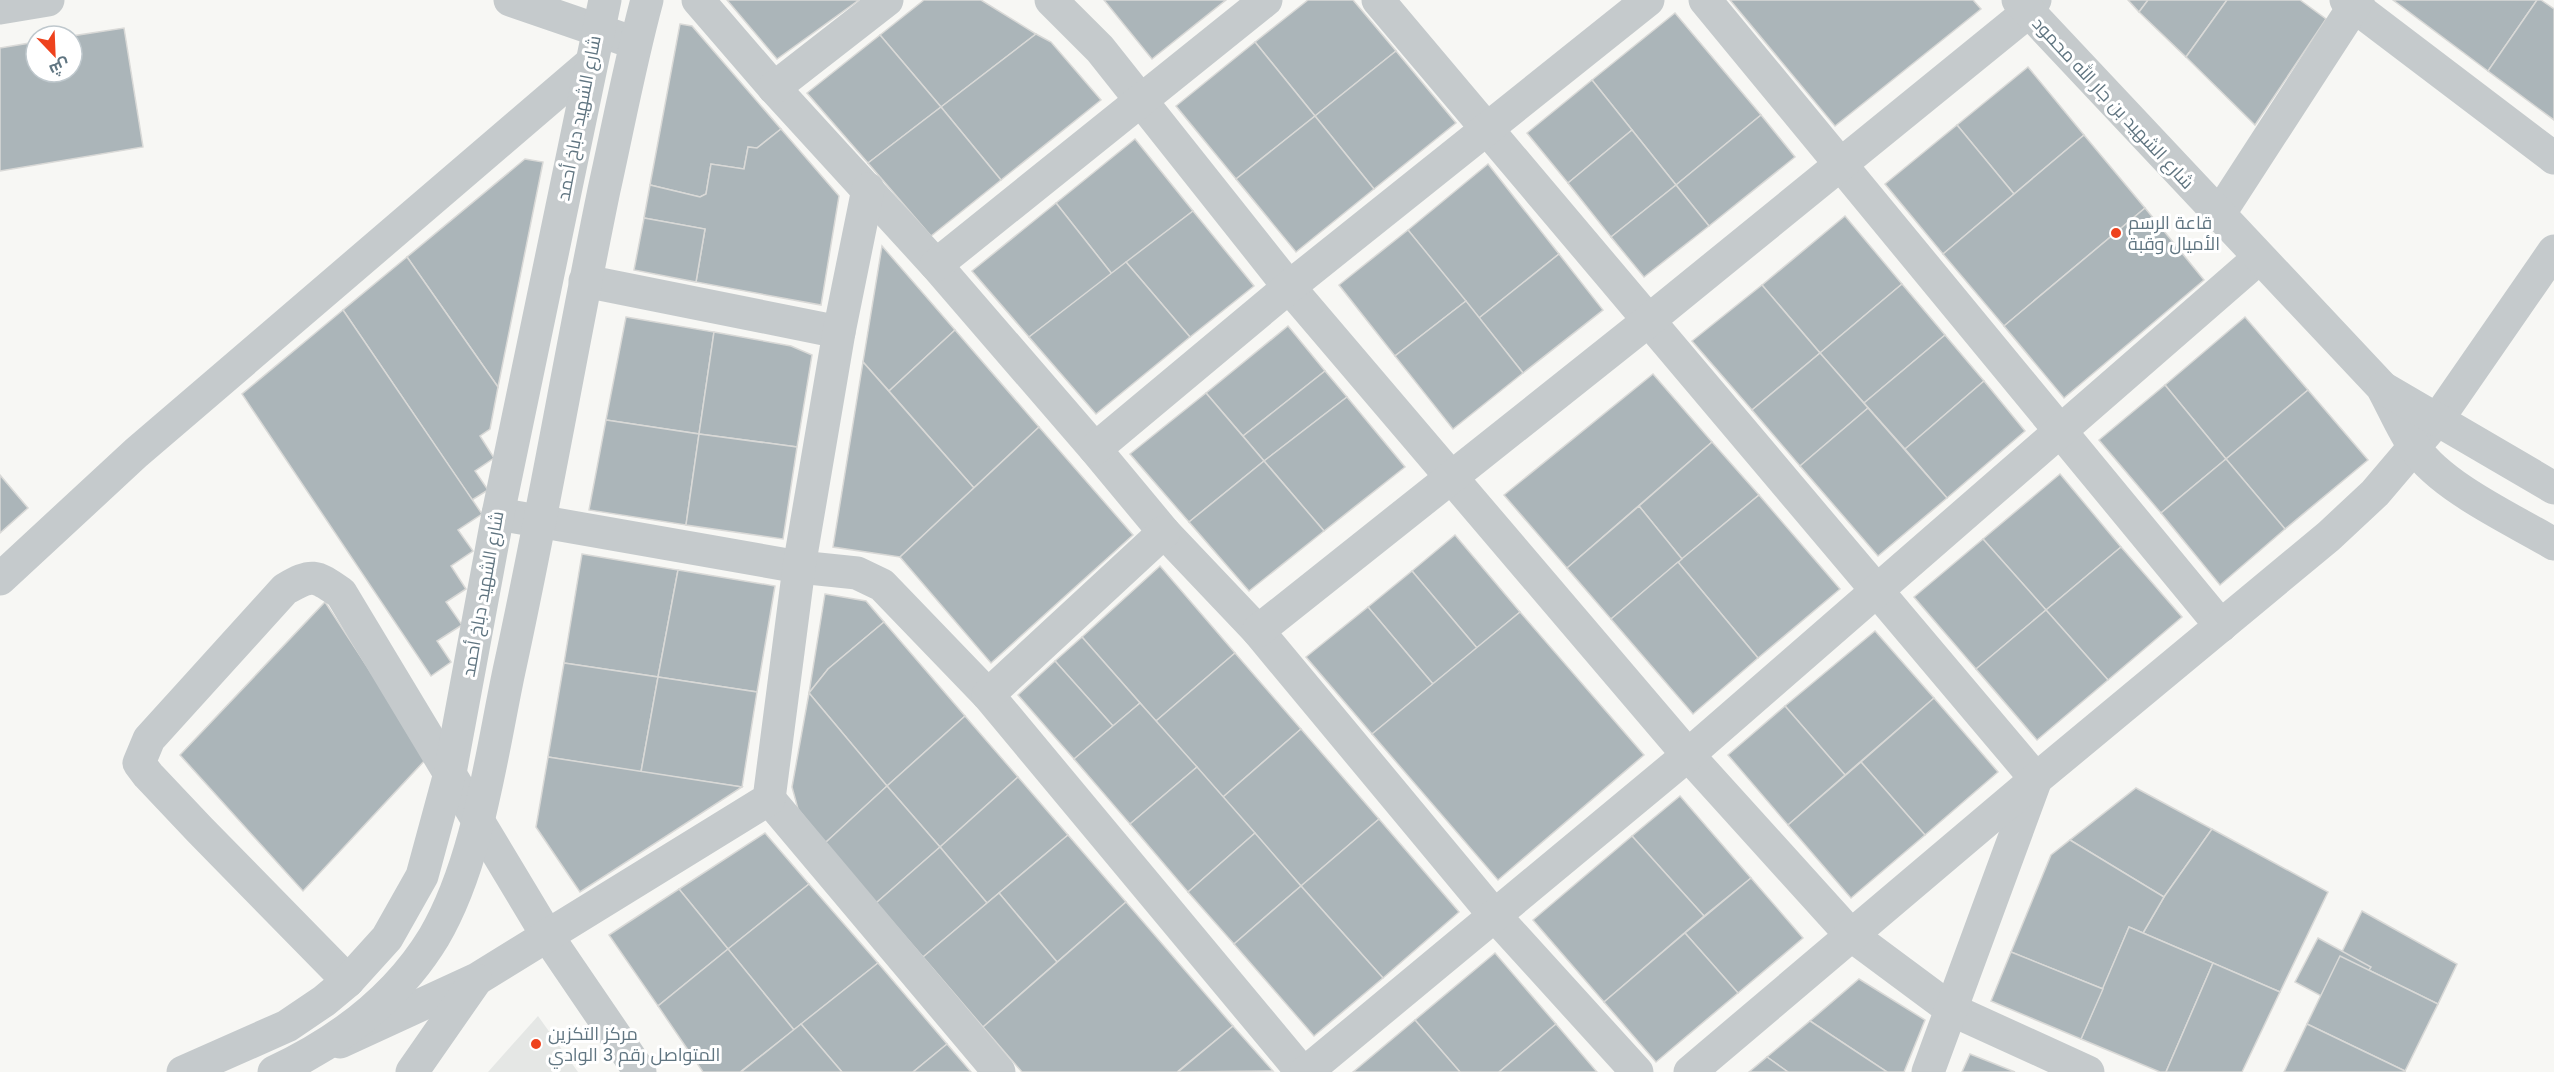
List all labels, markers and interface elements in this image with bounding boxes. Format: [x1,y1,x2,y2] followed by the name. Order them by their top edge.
[2027,12,2199,194] street label: شارع الشهيد بن جار الله محمود
[24,24,84,84] north arrow
[552,34,607,203] street label: شارع الشهيد دباخ أحمد
[47,55,72,79] text: ش
[2128,213,2220,255] place label: قاعة الرسم الأميال وقبة
[2109,226,2123,240] marker: قاعة الرسم الأميال وقبة
[458,509,509,679] street label: شارع الشهيد دباخ أحمد
[548,1024,720,1069] place label: مركز التكزين المتواصل رقم 3 الوادي
[529,1037,543,1051] marker: مركز التكزين المتواصل رقم 3 الوادي

